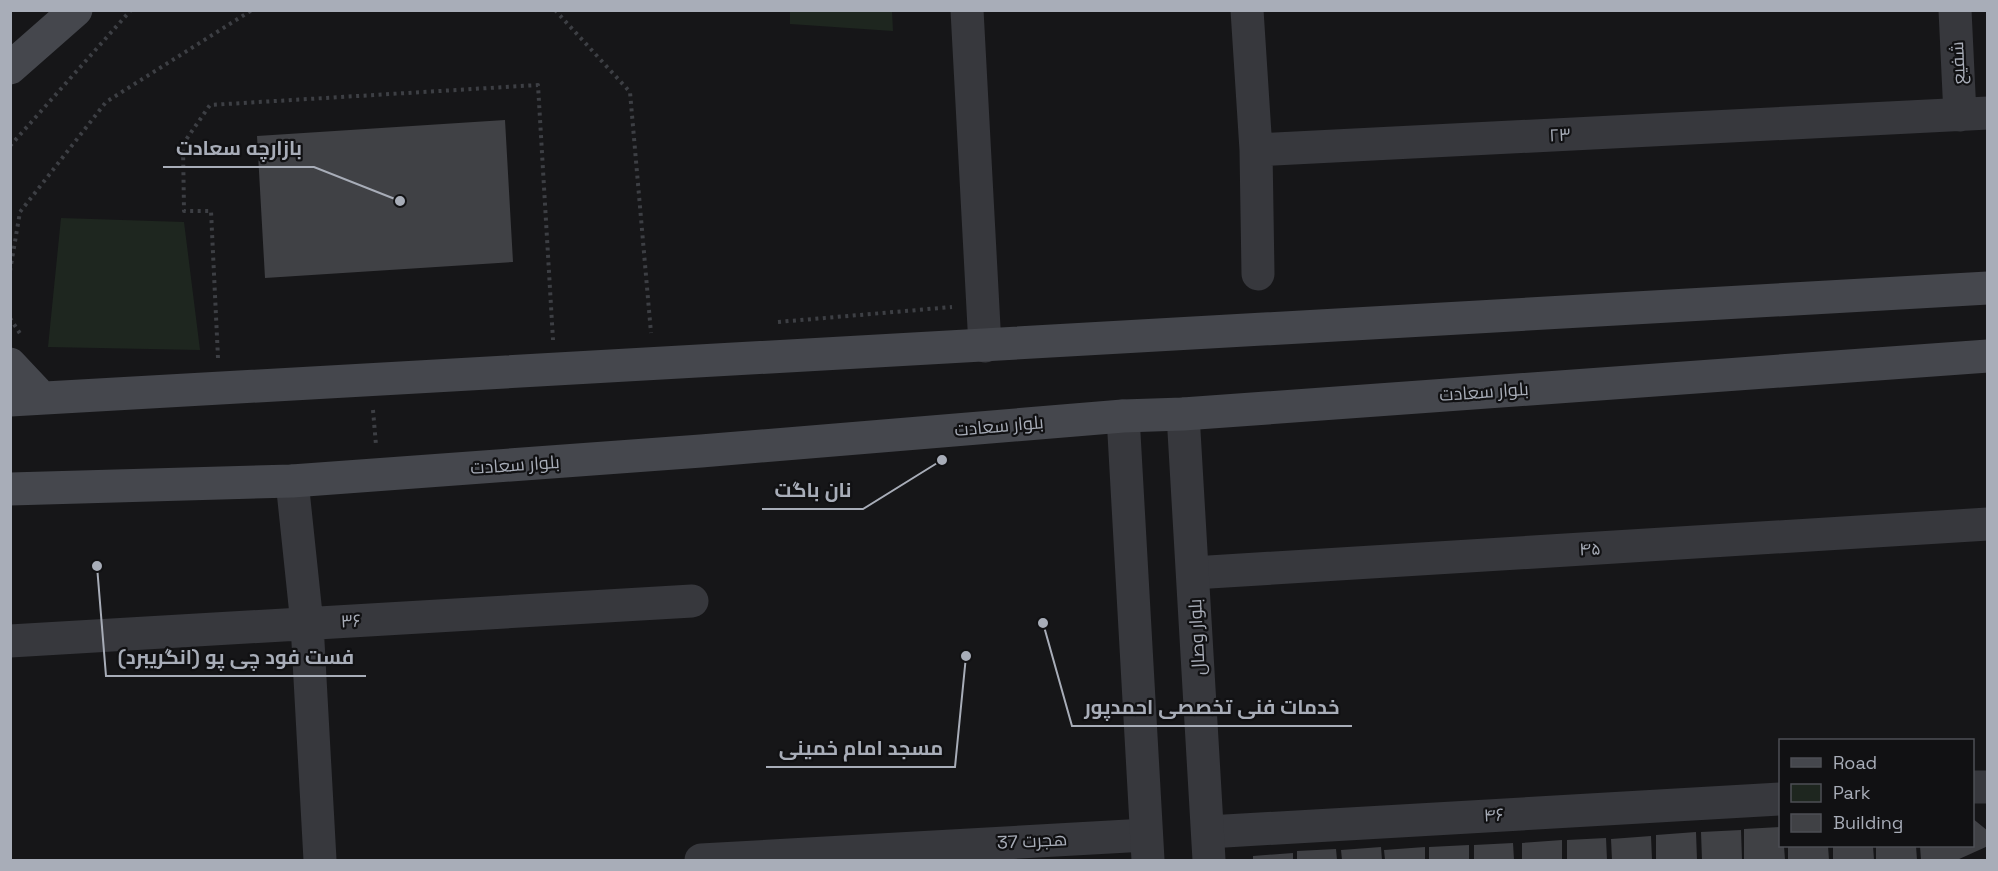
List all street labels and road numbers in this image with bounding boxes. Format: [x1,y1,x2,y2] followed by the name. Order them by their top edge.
[1945,41,1971,85] street label: شفیع
[1549,122,1571,147] street label: ۲۳
[1439,377,1529,406] street label: بلوار سعادت
[953,410,1045,441] street label: بلوار سعادت
[470,450,560,479] street label: بلوار سعادت
[1578,536,1601,561] street label: ۴۵
[1183,598,1210,676] street label: بلوار وصال
[340,608,362,633] street label: ۳۶
[1483,802,1505,827] street label: ۴۶
[996,827,1068,854] street label: هجرت 37

